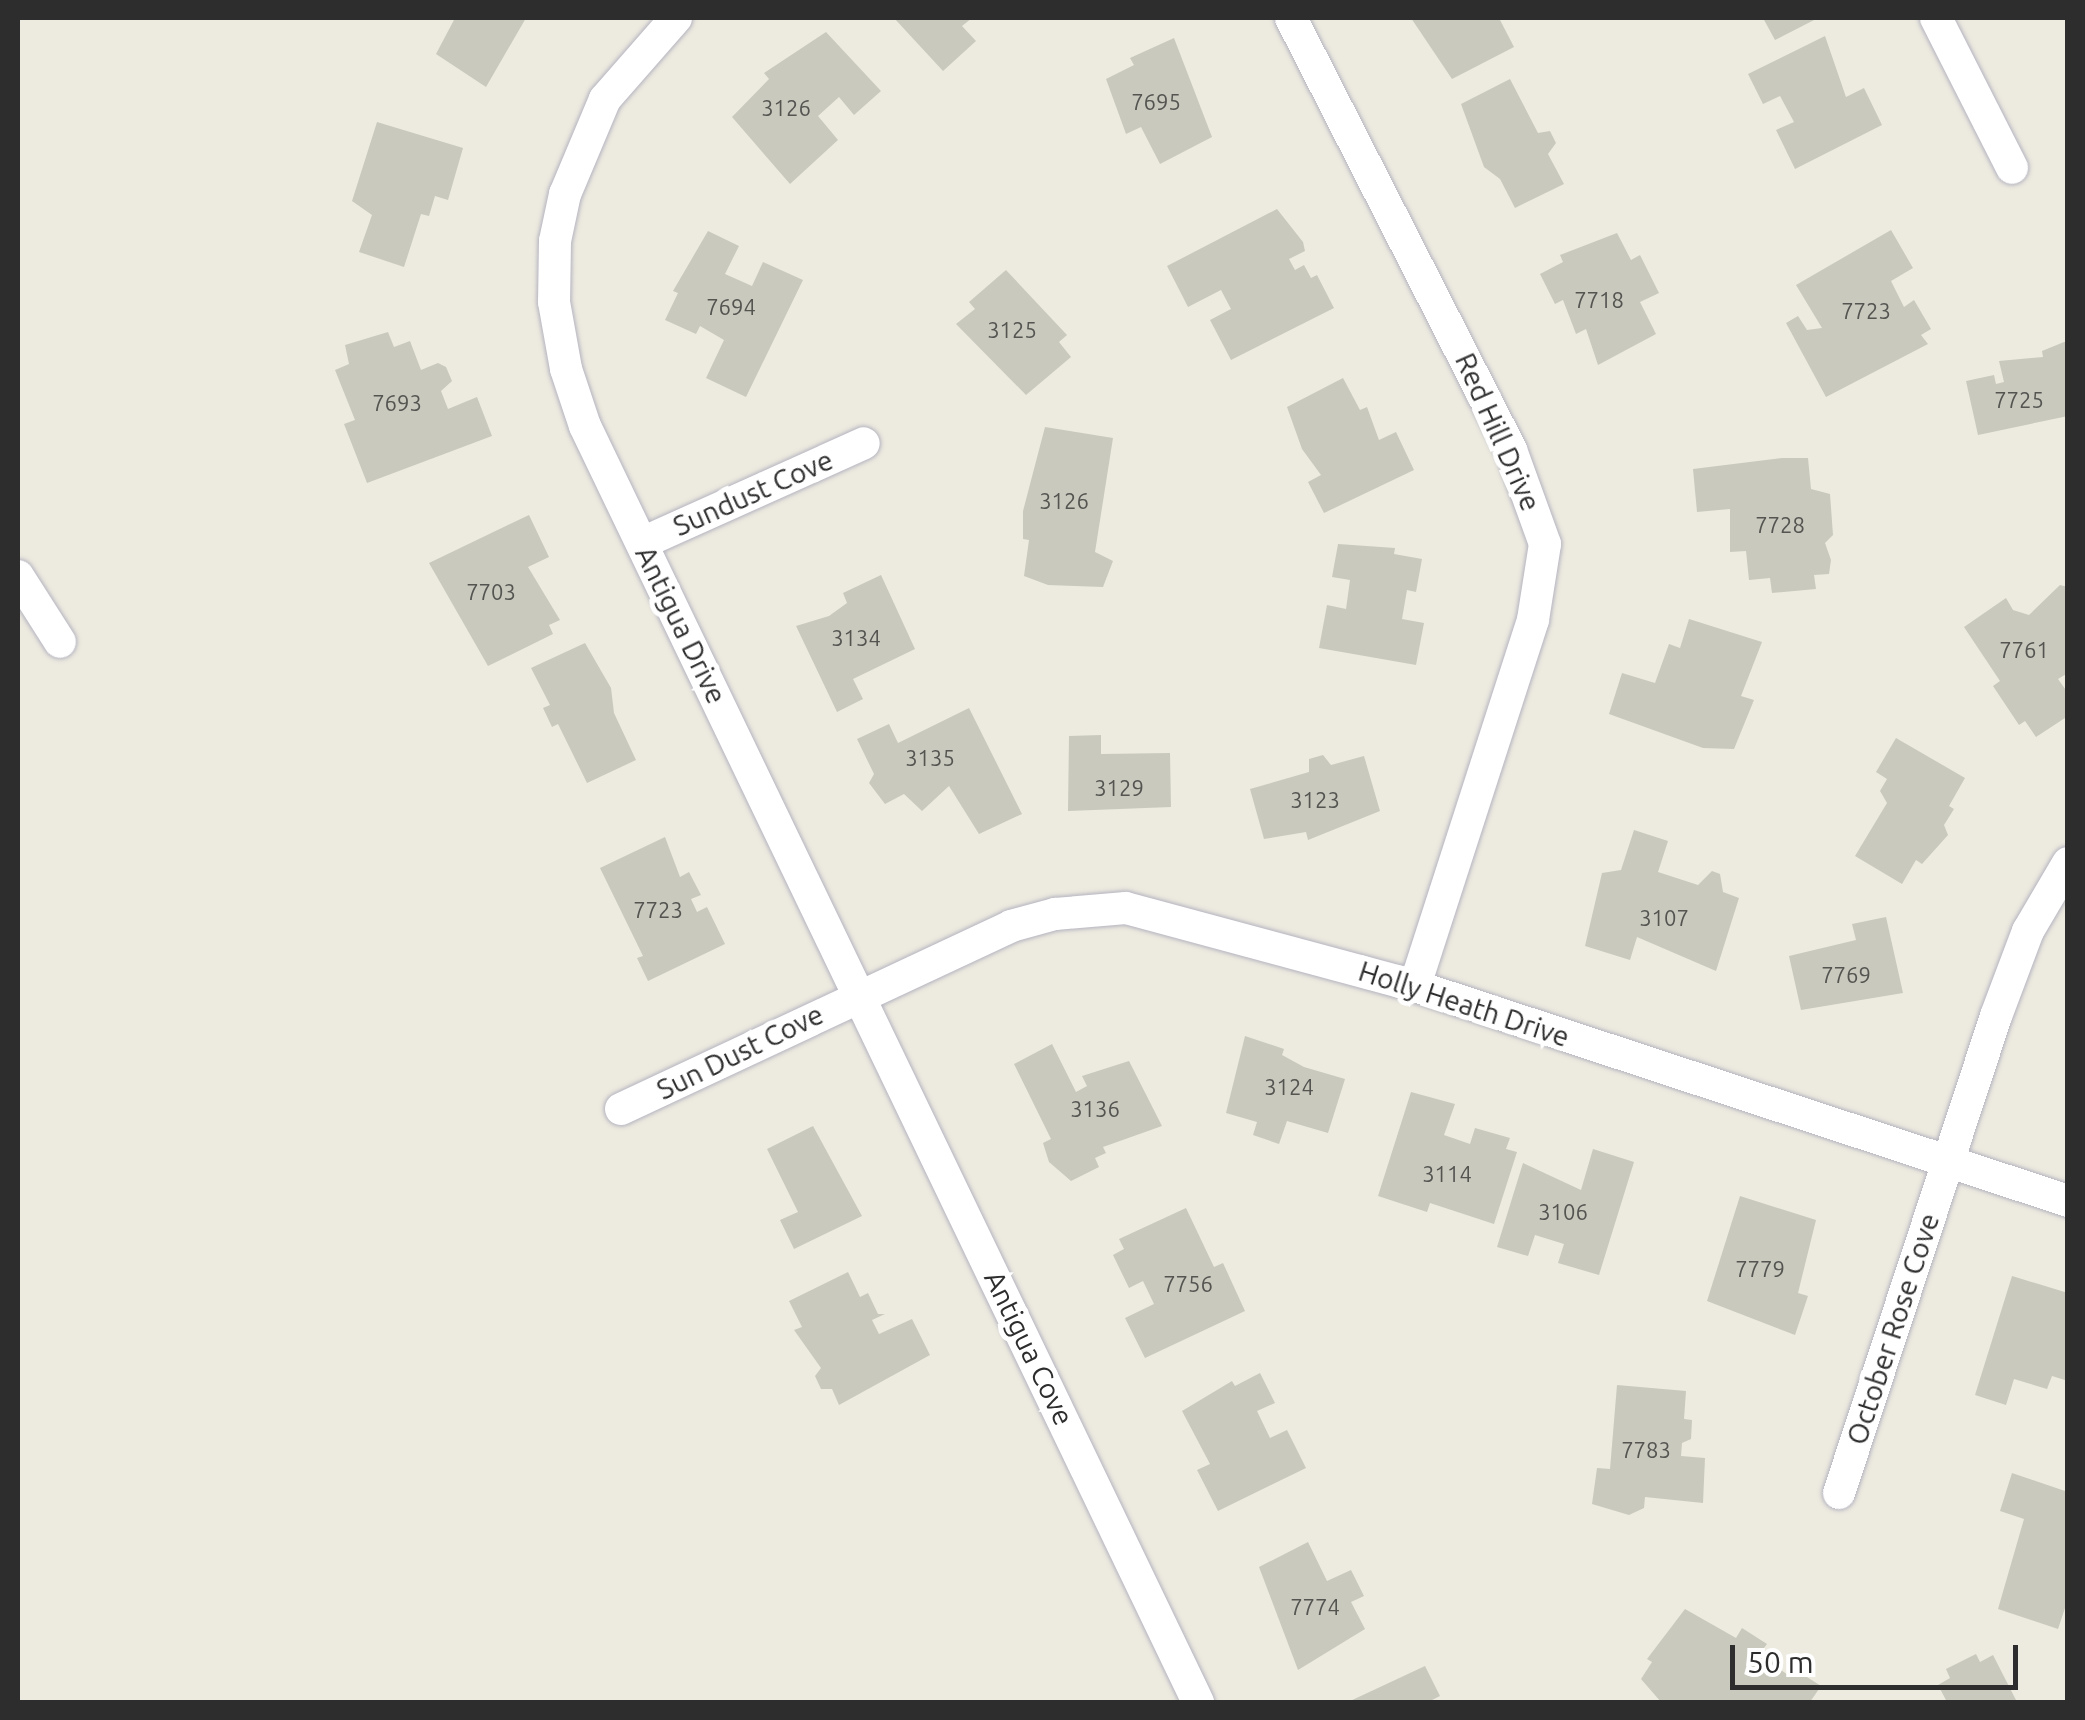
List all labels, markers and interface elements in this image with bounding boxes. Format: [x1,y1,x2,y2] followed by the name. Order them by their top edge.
[1131,89,1181,115] house number: 7695
[761,95,811,121] house number: 3126
[1574,287,1624,313] house number: 7718
[706,294,756,320] house number: 7694
[1841,298,1891,324] house number: 7723
[987,317,1037,343] house number: 3125
[1448,348,1548,516] street label: Red Hill Drive
[1994,387,2044,413] house number: 7725
[372,390,422,416] house number: 7693
[668,443,838,543] street label: Sundust Cove
[1039,488,1089,514] house number: 3126
[1755,512,1805,538] house number: 7728
[628,541,734,709] street label: Antigua Drive
[466,579,516,605] house number: 7703
[831,625,881,651] house number: 3134
[1999,637,2049,663] house number: 7761
[905,745,955,771] house number: 3135
[1094,775,1144,801] house number: 3129
[1290,787,1340,813] house number: 3123
[633,897,683,923] house number: 7723
[1639,905,1689,931] house number: 3107
[1354,954,1574,1054] street label: Holly Heath Drive
[1821,962,1871,988] house number: 7769
[651,997,829,1107] street label: Sun Dust Cove
[1264,1074,1314,1100] house number: 3124
[1070,1096,1120,1122] house number: 3136
[1422,1161,1472,1187] house number: 3114
[1538,1199,1588,1225] house number: 3106
[1840,1209,1946,1449] street label: October Rose Cove
[1735,1256,1785,1282] house number: 7779
[977,1265,1081,1431] street label: Antigua Cove
[1163,1271,1213,1297] house number: 7756
[1621,1437,1671,1463] house number: 7783
[1290,1594,1340,1620] house number: 7774
[1735,1625,2022,1687] scale bar
[1747,1645,1814,1679] text: 50 m

